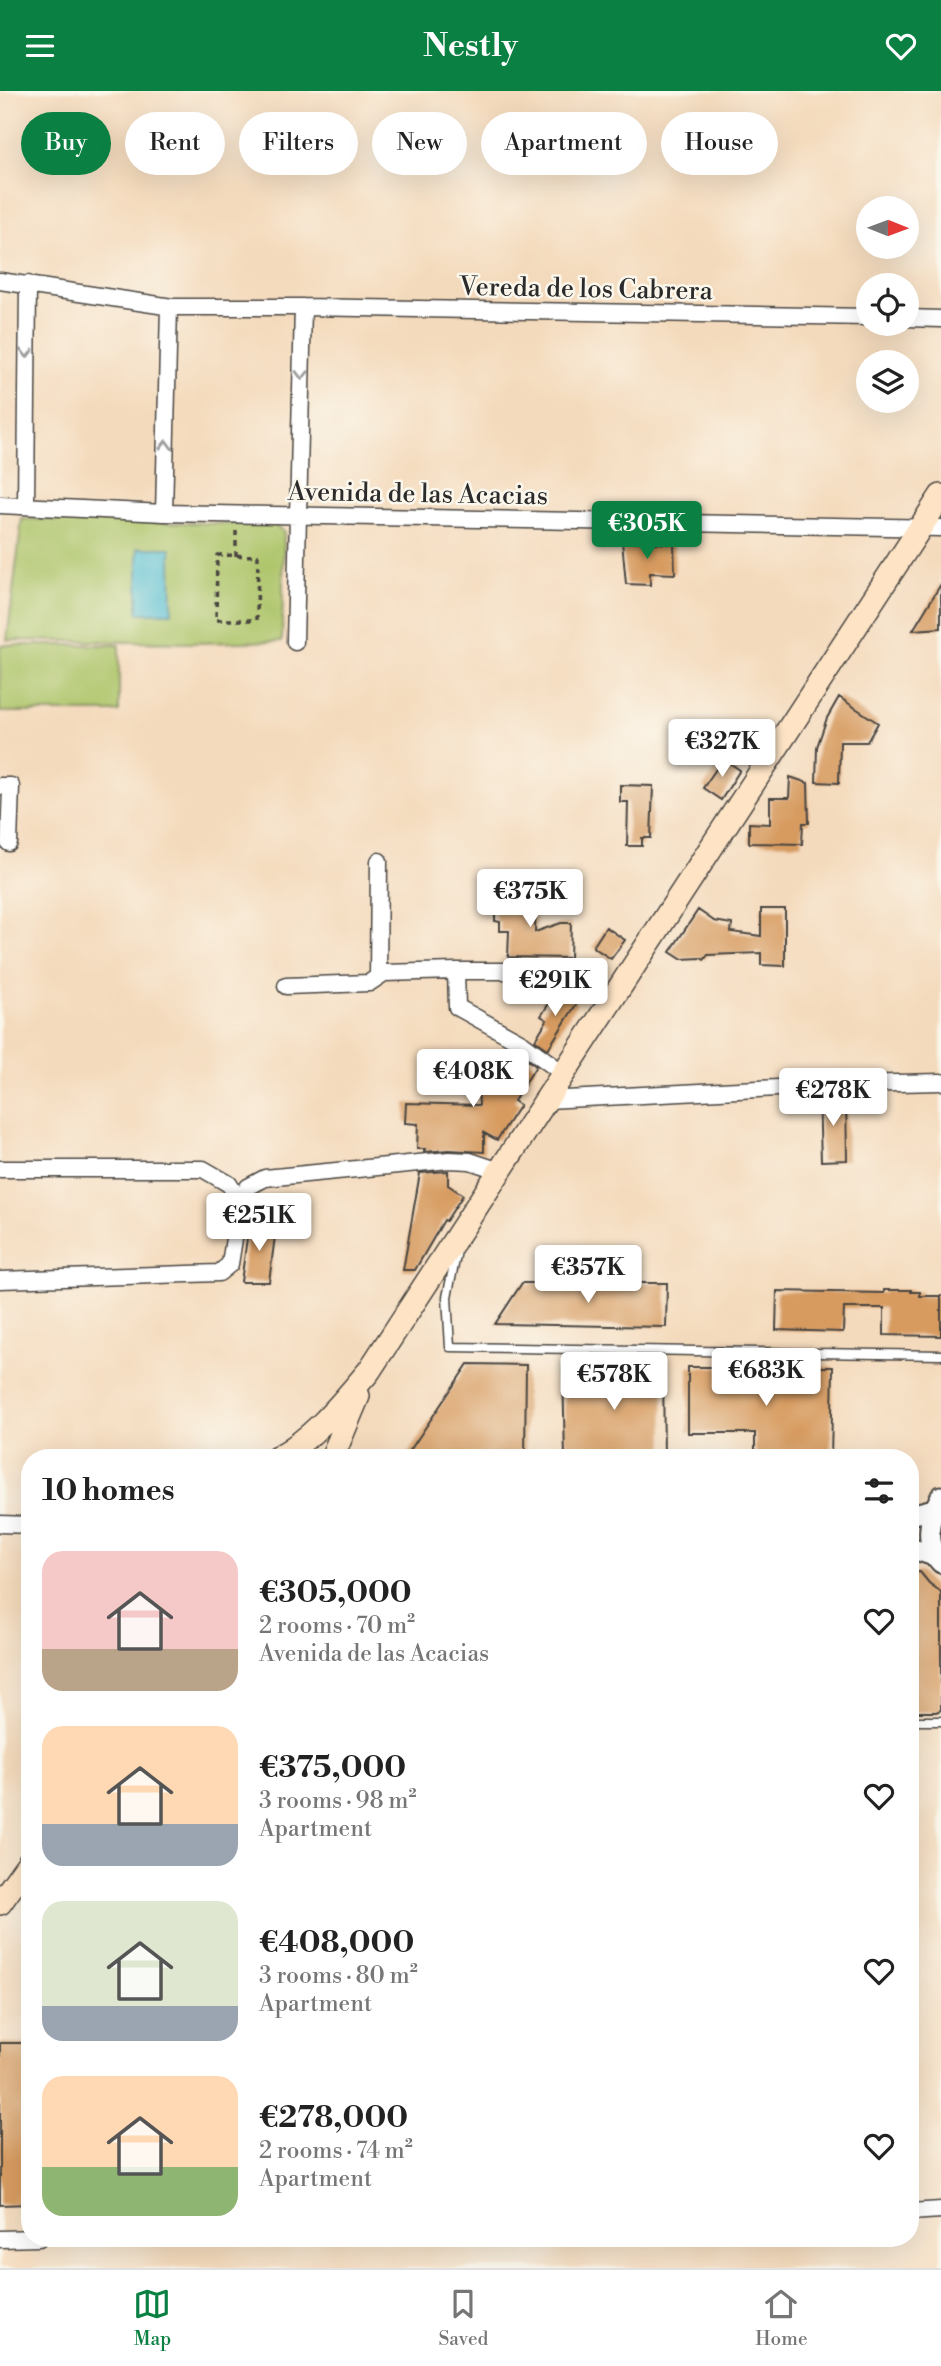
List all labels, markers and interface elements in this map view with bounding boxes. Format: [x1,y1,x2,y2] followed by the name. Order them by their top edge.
[423,26,518,66] text: Nestly
[21,27,59,65] icon: menu
[882,27,920,65] icon: heart
[21,112,111,175] chip: Buy
[125,112,225,175] chip: Rent
[239,112,358,175] chip: Filters
[372,112,467,175] chip: New
[481,112,647,175] chip: Apartment
[661,112,778,175] chip: House
[856,196,919,259] north arrow
[856,196,919,413] map controls
[458,271,714,307] street label: Vereda de los Cabrera
[856,273,919,336] button: locate
[19,348,35,358] one-way arrow
[856,350,919,413] button: layers
[294,370,309,381] one-way arrow
[158,439,173,450] one-way arrow
[287,476,548,512] street label: Avenida de las Acacias
[598,501,696,561] pin: €305K
[608,510,686,538] text: €305K
[673,719,771,779] pin: €327K
[684,728,760,756] text: €327K
[481,869,579,929] pin: €375K
[493,878,567,906] text: €375K
[506,958,604,1018] pin: €291K
[519,967,591,995] text: €291K
[424,1049,522,1109] pin: €408K
[433,1058,513,1086] text: €408K
[784,1069,882,1128] pin: €278K
[795,1077,871,1105] text: €278K
[210,1193,308,1253] pin: €251K
[222,1202,296,1230] text: €251K
[539,1245,637,1305] pin: €357K
[551,1254,625,1282] text: €357K
[717,1349,815,1408] pin: €683K
[565,1353,663,1412] pin: €578K
[728,1357,804,1385] text: €683K
[576,1361,652,1389] text: €578K
[42,1472,175,1510] text: 10 homes
[860,1472,898,1510] icon: filters
[259,1574,412,1612] text: €305,000
[98,1579,182,1663] icon: home
[860,1602,898,1640] icon: heart
[259,1612,415,1640] text: 2 rooms · 70 m²
[259,1640,489,1668] text: Avenida de las Acacias
[259,1749,406,1787] text: €375,000
[98,1754,182,1838] icon: home
[860,1777,898,1815] icon: heart
[259,1787,416,1815] text: 3 rooms · 98 m²
[259,1815,372,1843] text: Apartment
[259,1924,414,1962] text: €408,000
[98,1929,182,2013] icon: home
[860,1952,898,1990] icon: heart
[259,1962,418,1990] text: 3 rooms · 80 m²
[259,1990,372,2018] text: Apartment
[259,2099,408,2137] text: €278,000
[98,2104,182,2188] icon: home
[860,2127,898,2165] icon: heart
[259,2137,413,2165] text: 2 rooms · 74 m²
[259,2165,372,2193] text: Apartment
[133,2285,171,2351] tab: Map
[438,2285,488,2351] tab: Saved
[755,2285,807,2351] tab: Home

